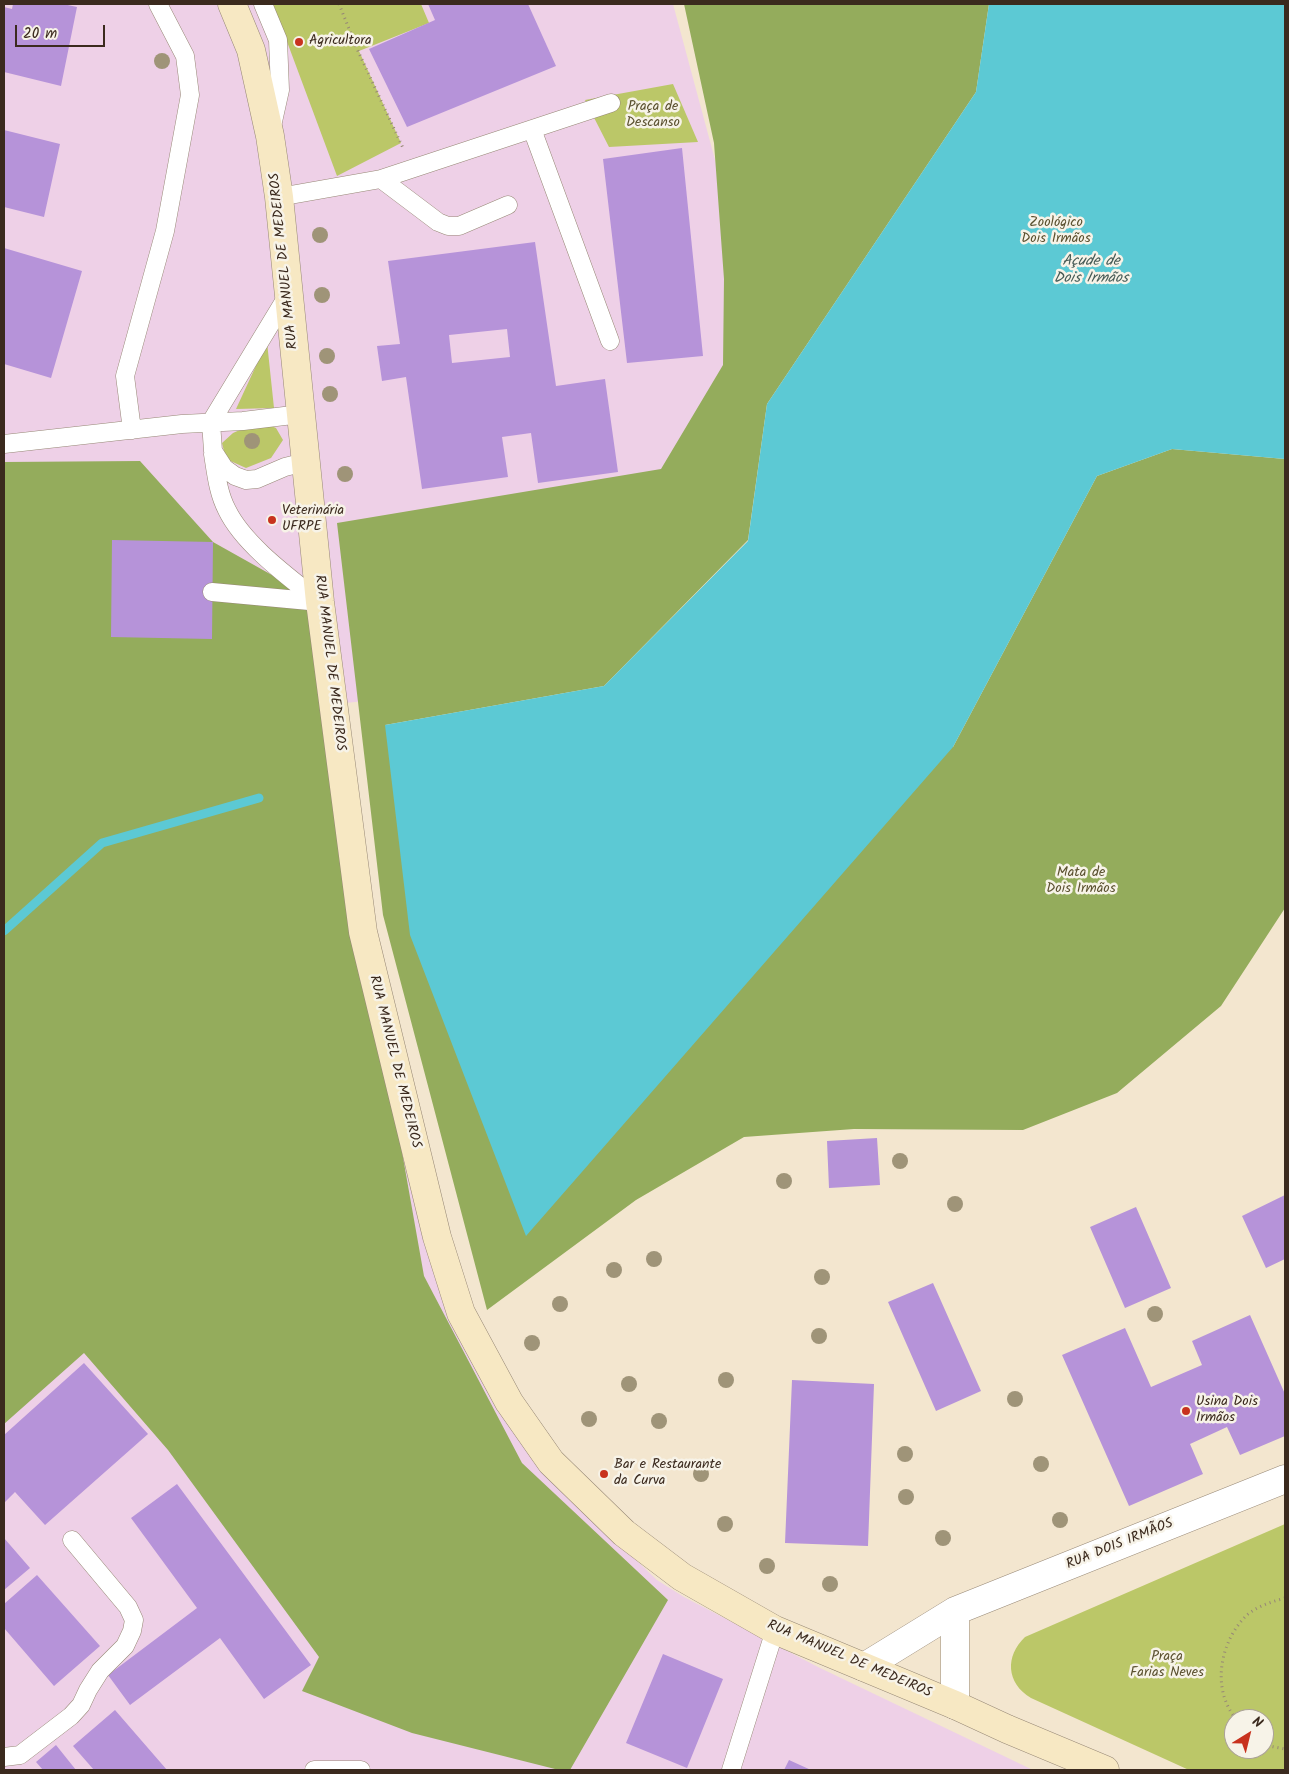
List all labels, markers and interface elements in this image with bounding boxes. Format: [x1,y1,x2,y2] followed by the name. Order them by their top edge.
[18,15,108,47] scale bar
[23,22,57,46] text: 20 m
[309,34,371,50] place label: Agricultora
[293,36,305,48] marker: Agricultora
[626,100,680,132] park label: Praça de Descanso
[267,172,303,350] street label: RUA MANUEL DE MEDEIROS
[1021,216,1091,248] park label: Zoológico Dois Irmãos
[1054,253,1128,288] water label: Açude de Dois Irmãos
[282,504,344,536] place label: Veterinária UFRPE
[266,514,278,526] marker: Veterinária UFRPE
[310,574,348,752] street label: RUA MANUEL DE MEDEIROS
[1046,866,1116,899] park label: Mata de Dois Irmãos
[364,974,424,1150] street label: RUA MANUEL DE MEDEIROS
[1196,1395,1258,1428] place label: Usina Dois Irmãos
[1180,1405,1192,1417] marker: Usina Dois Irmãos
[614,1458,721,1490] place label: Bar e Restaurante da Curva
[598,1468,610,1480] marker: Bar e Restaurante da Curva
[1064,1516,1176,1574] street label: RUA DOIS IRMÃOS
[764,1618,934,1702] street label: RUA MANUEL DE MEDEIROS
[1130,1650,1204,1682] park label: Praça Farias Neves
[1224,1709,1274,1759] north arrow
[1247,1711,1267,1734] text: N

